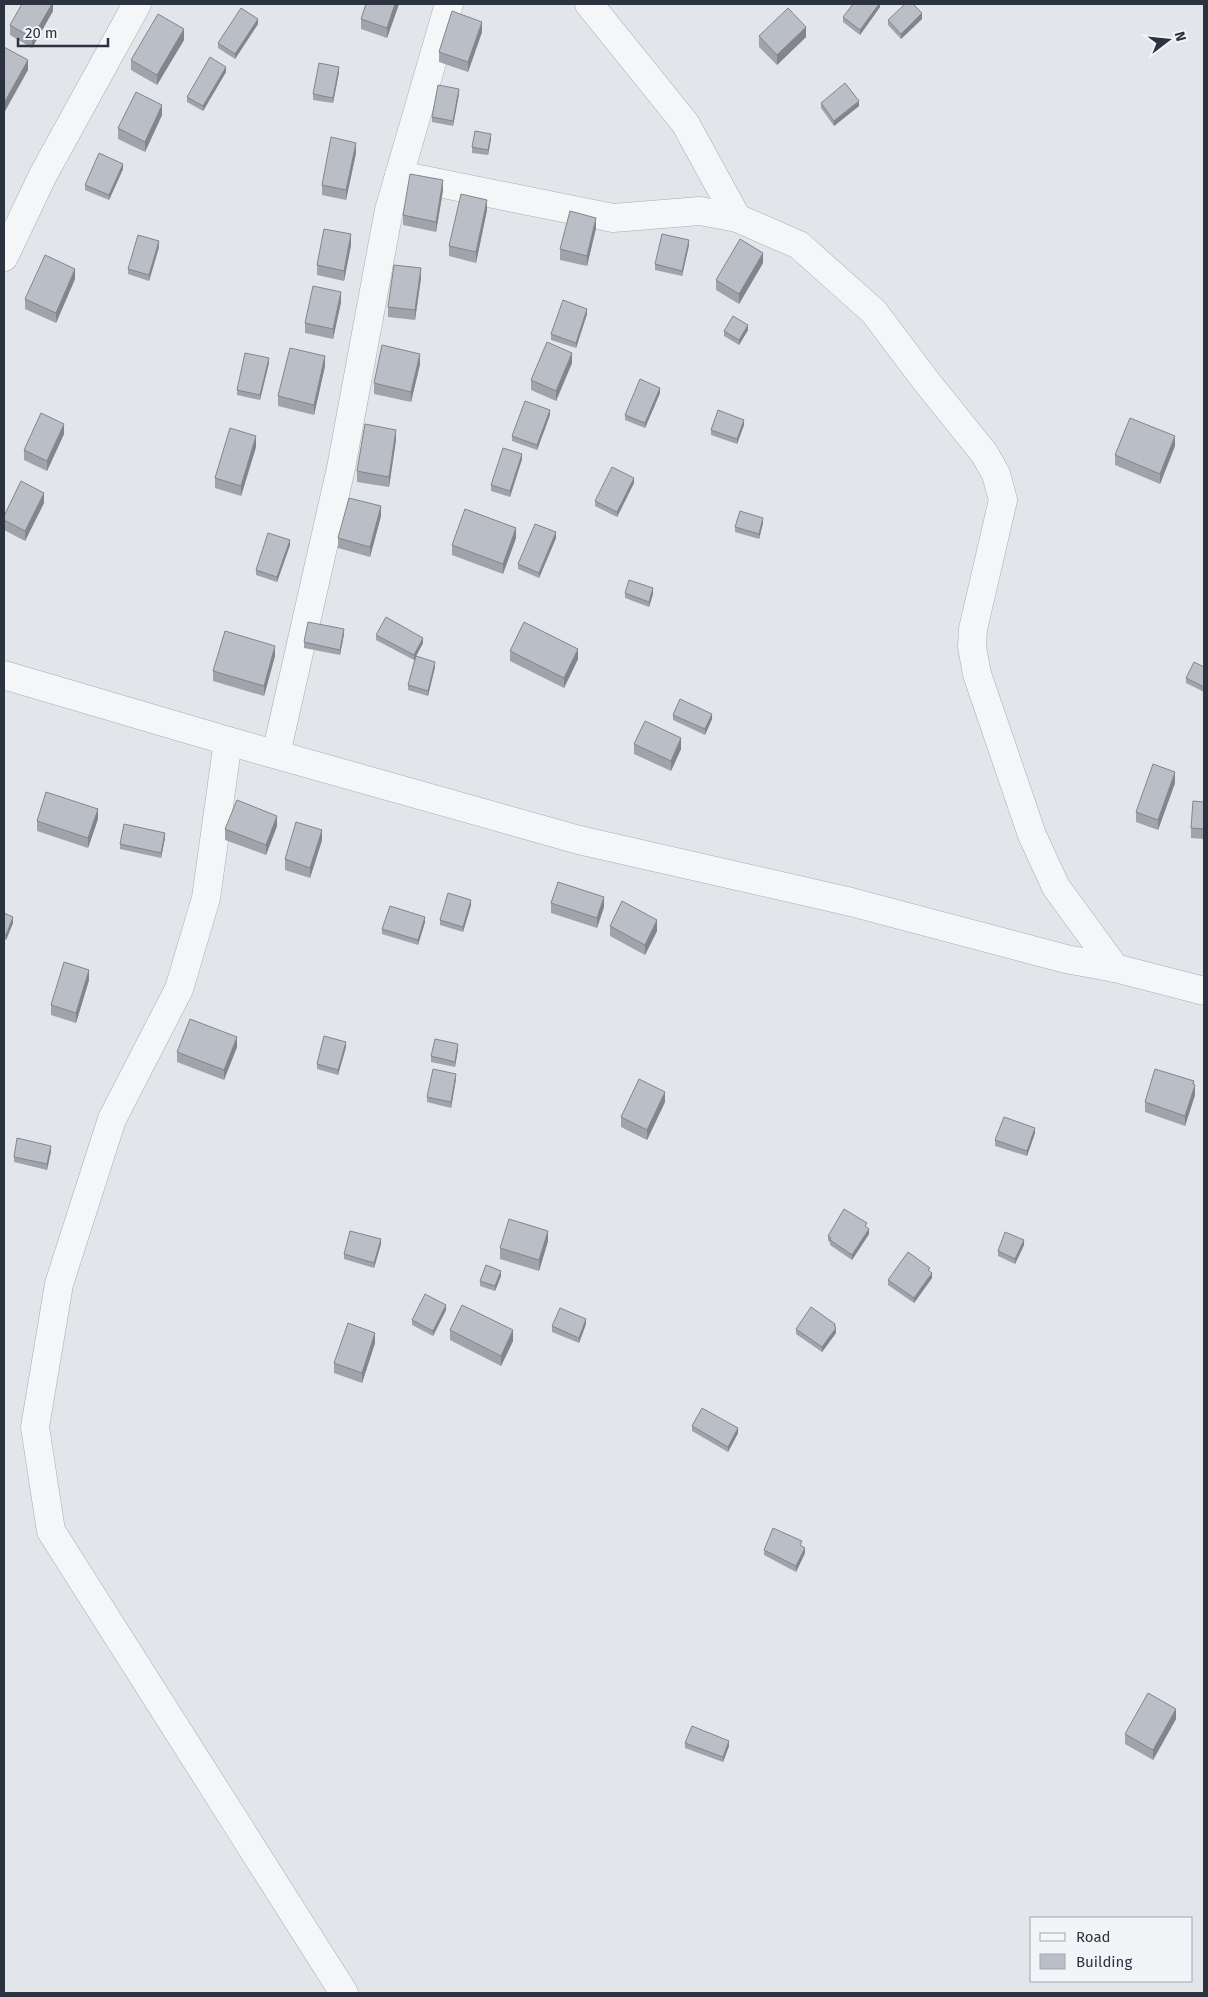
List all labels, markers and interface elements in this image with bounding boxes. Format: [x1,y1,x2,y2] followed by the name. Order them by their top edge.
[18,15,108,47] scale bar
[1143,15,1193,65] north arrow
[25,24,58,42] text: 20 m
[1171,30,1189,43] text: N
[1030,1917,1193,1982] legend
[1076,1928,1111,1946] text: Road
[1076,1953,1132,1971] text: Building

